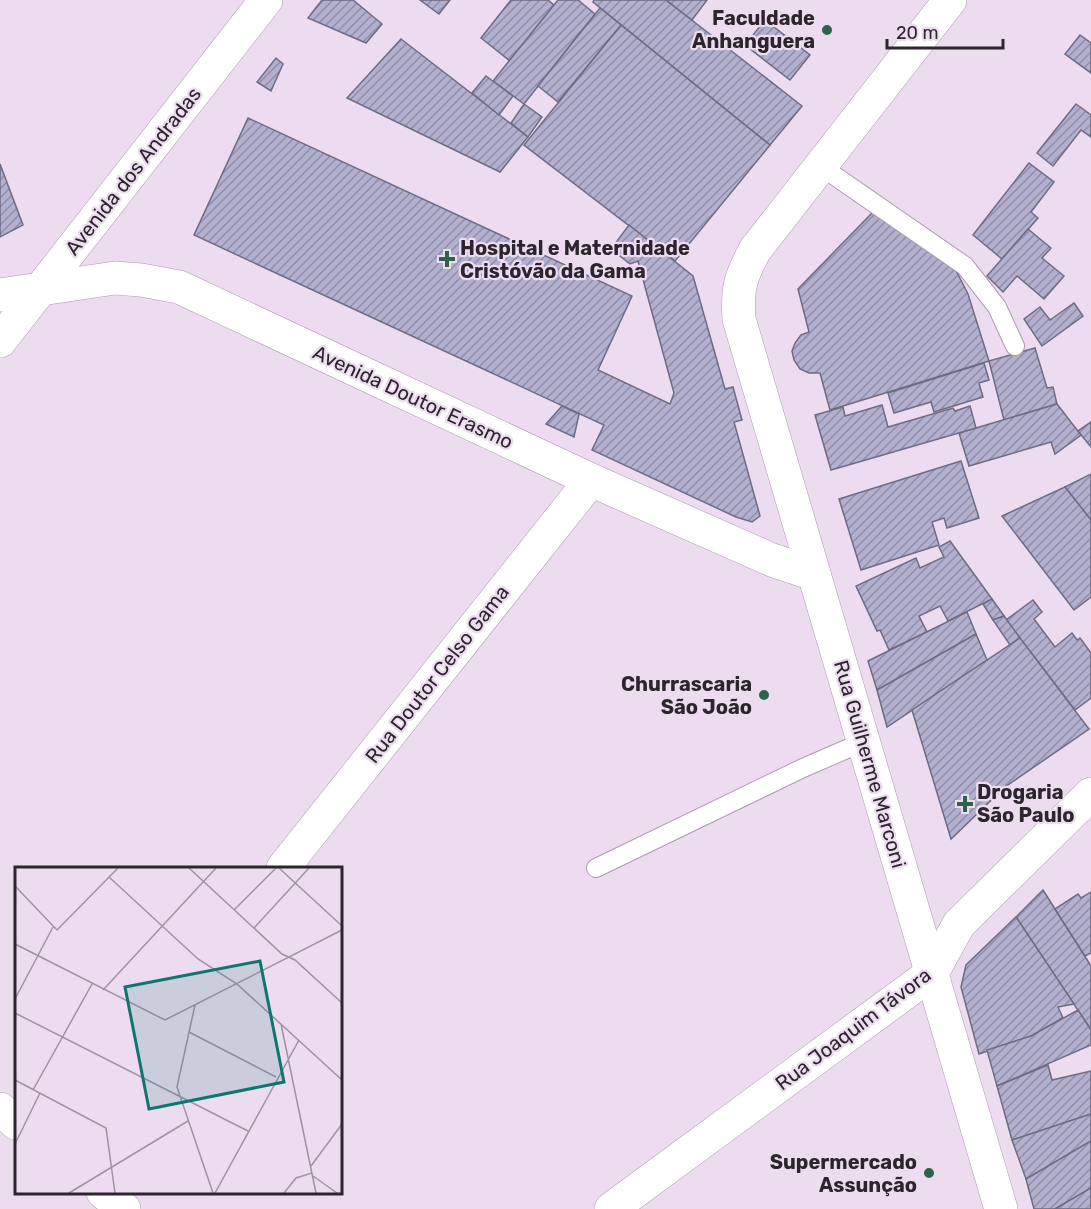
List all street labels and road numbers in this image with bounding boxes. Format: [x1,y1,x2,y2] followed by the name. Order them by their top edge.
[60,82,206,260] street label: Avenida dos Andradas
[309,340,517,454] street label: Avenida Doutor Erasmo
[360,580,514,768] street label: Rua Doutor Celso Gama
[829,657,911,871] street label: Rua Guilherme Marconi
[771,963,935,1095] street label: Rua Joaquim Távora

